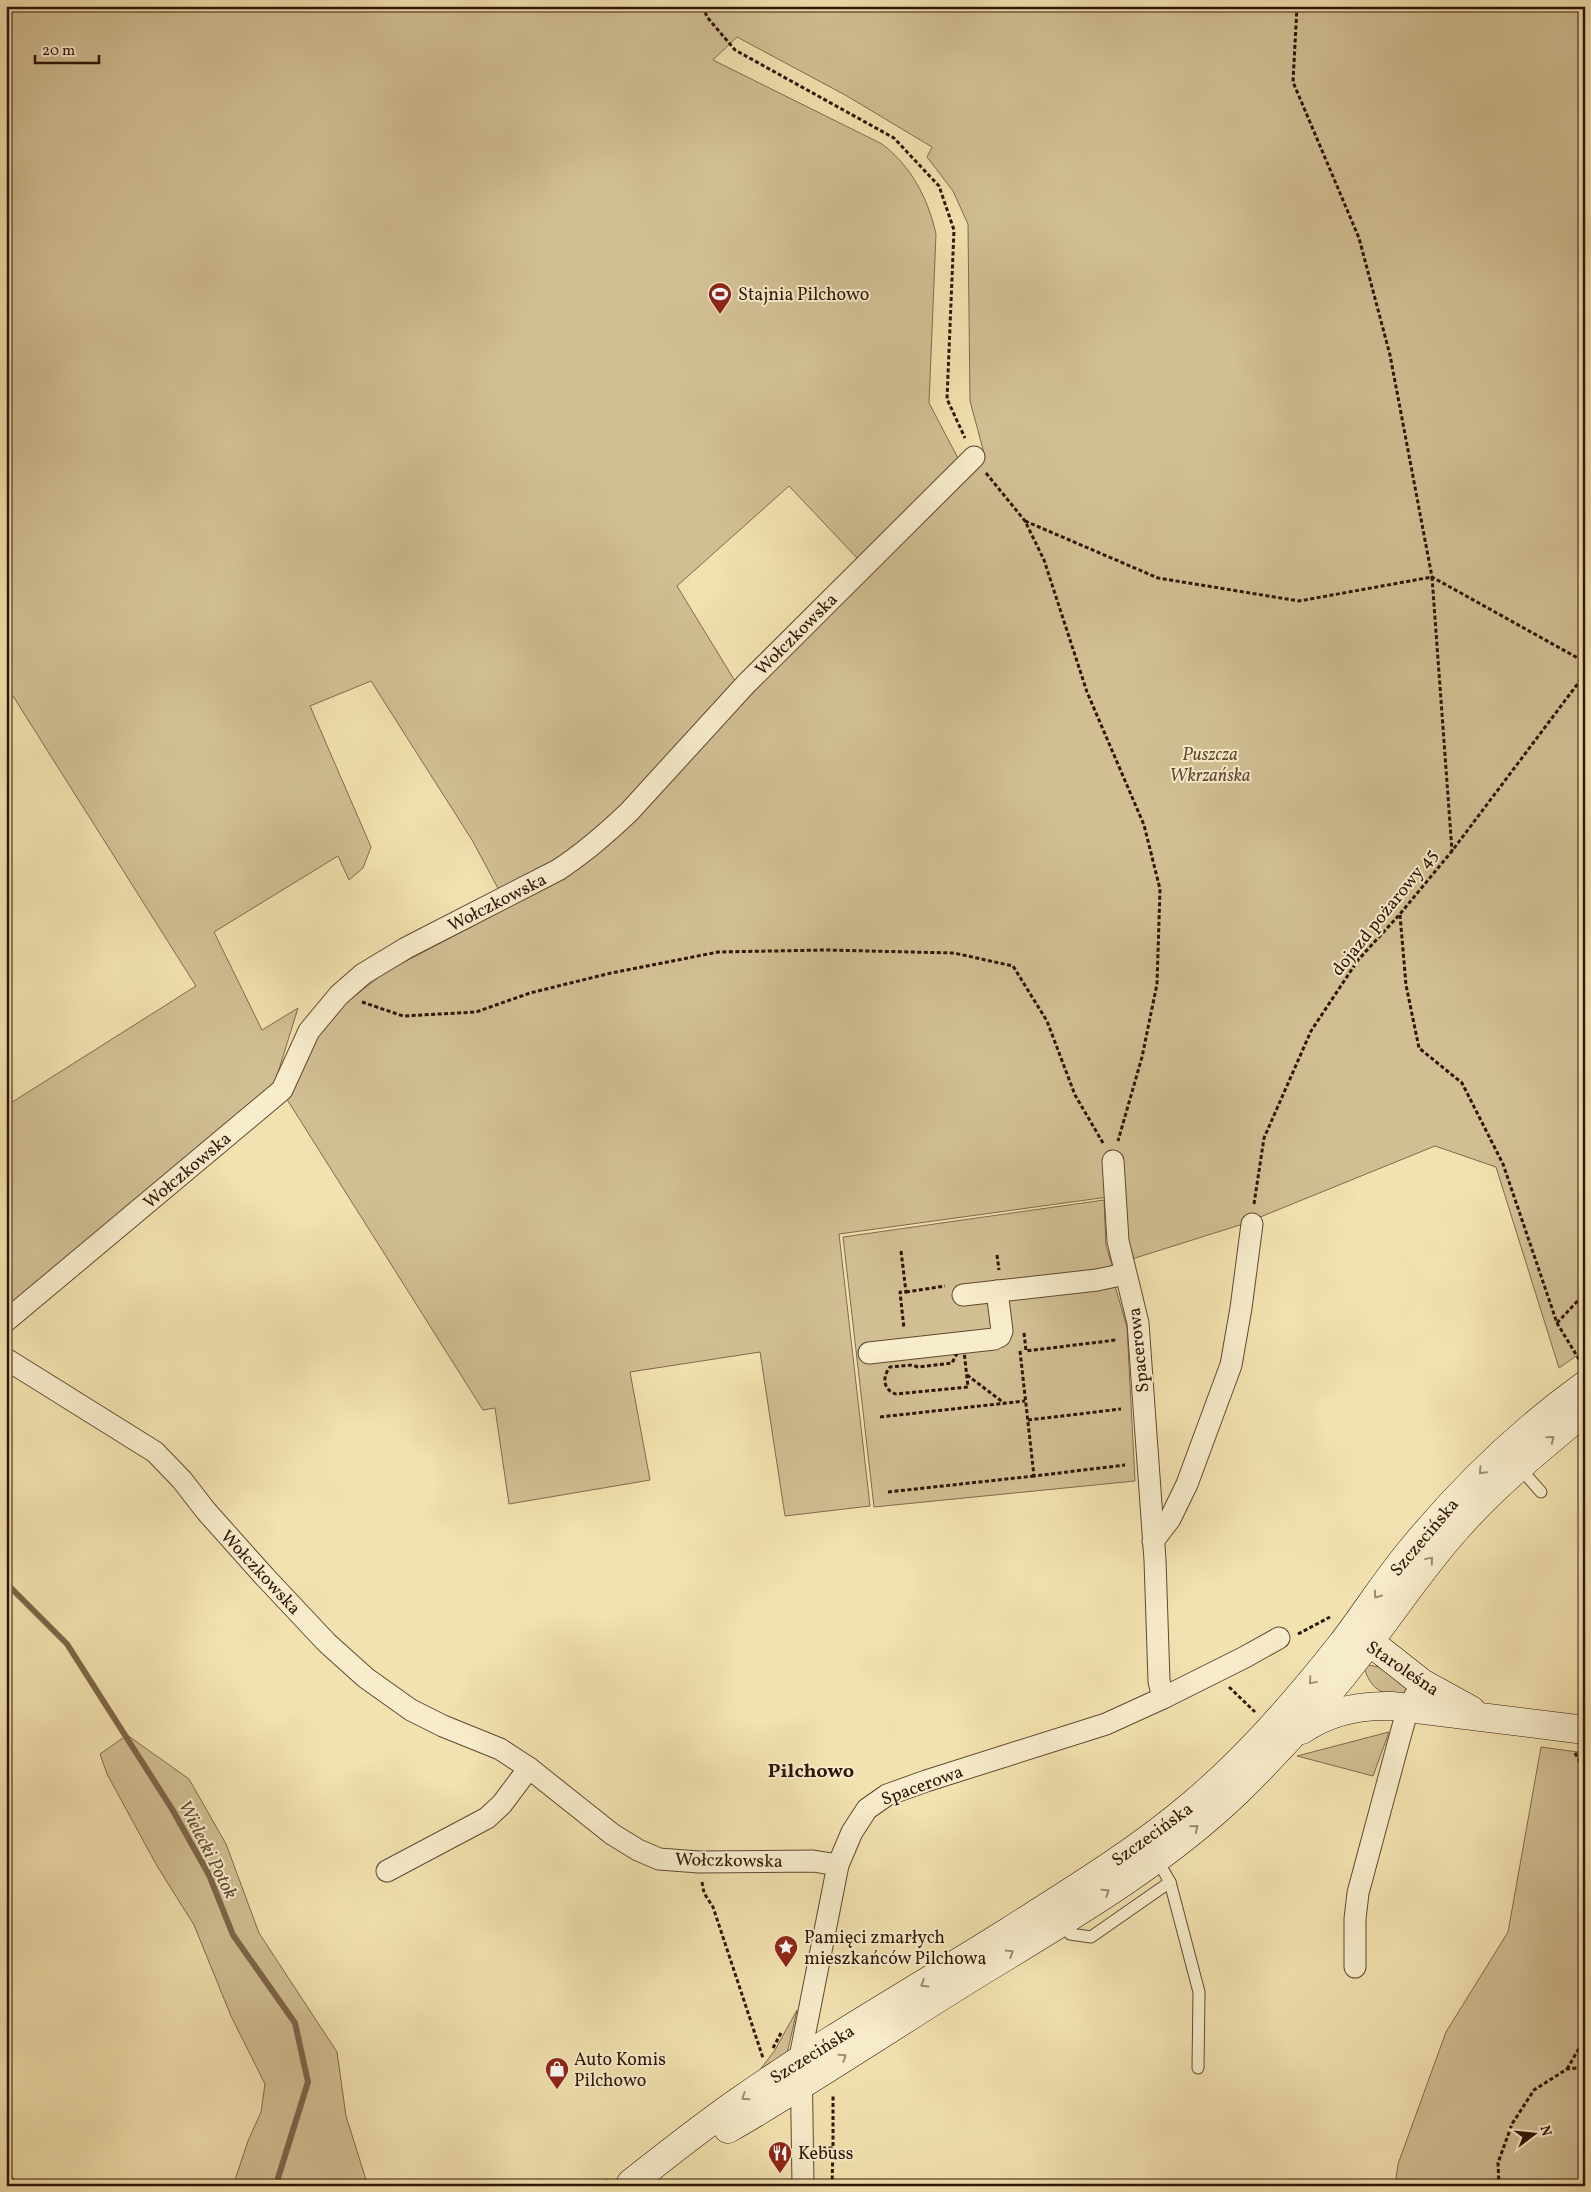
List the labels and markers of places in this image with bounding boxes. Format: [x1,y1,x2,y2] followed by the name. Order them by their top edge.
[707,281,733,315] sports icon: Stajnia Pilchowo
[738,283,869,308] place label: Stajnia Pilchowo
[804,1926,986,1972] place label: Pamięci zmarłych mieszkańców Pilchowa
[773,1934,799,1968] place icon: Pamięci zmarłych mieszkańców Pilchowa
[574,2048,666,2094] place label: Auto Komis Pilchowo
[544,2056,570,2090] shop icon: Auto Komis Pilchowo
[767,2140,793,2174] restaurant icon: Kebuss
[798,2142,853,2167] place label: Kebuss

